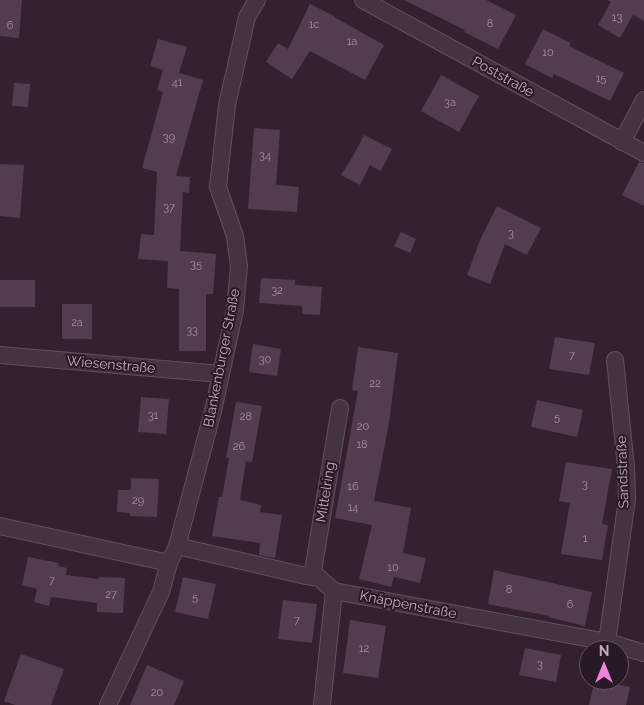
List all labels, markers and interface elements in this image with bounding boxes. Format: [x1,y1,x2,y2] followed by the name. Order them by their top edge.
[612,11,622,25] house number: 13
[487,17,493,31] house number: 8
[309,18,319,32] house number: 1c
[7,19,13,33] house number: 6
[347,35,357,49] house number: 1a
[542,46,554,60] house number: 10
[469,53,537,101] street label: Poststraße
[596,72,606,86] house number: 15
[172,76,182,90] house number: 41
[444,96,456,110] house number: 3a
[163,131,175,145] house number: 39
[259,149,271,163] house number: 34
[163,201,175,215] house number: 37
[508,227,514,241] house number: 3
[190,258,202,272] house number: 35
[271,284,283,298] house number: 32
[200,287,244,429] street label: Blankenburger Straße
[71,316,83,330] house number: 2a
[186,324,198,338] house number: 33
[569,349,575,363] house number: 7
[66,353,156,377] street label: Wiesenstraße
[259,353,271,367] house number: 30
[369,377,381,391] house number: 22
[148,409,158,423] house number: 31
[240,410,252,424] house number: 28
[554,411,560,425] house number: 5
[357,420,369,434] house number: 20
[613,435,633,509] street label: Sandstraße
[356,438,368,452] house number: 18
[233,440,245,454] house number: 26
[313,460,339,524] street label: Mittelring
[582,478,588,492] house number: 3
[347,480,359,494] house number: 16
[132,494,144,508] house number: 29
[348,501,358,515] house number: 14
[583,532,587,546] house number: 1
[387,561,399,575] house number: 10
[49,574,55,588] house number: 7
[506,583,512,597] house number: 8
[358,587,458,623] street label: Knäppenstraße
[105,588,117,602] house number: 27
[192,591,198,605] house number: 5
[567,598,573,612] house number: 6
[294,614,300,628] house number: 7
[579,640,629,690] north arrow
[359,642,369,656] house number: 12
[599,643,609,659] text: N
[537,658,543,672] house number: 3
[151,686,163,700] house number: 20

